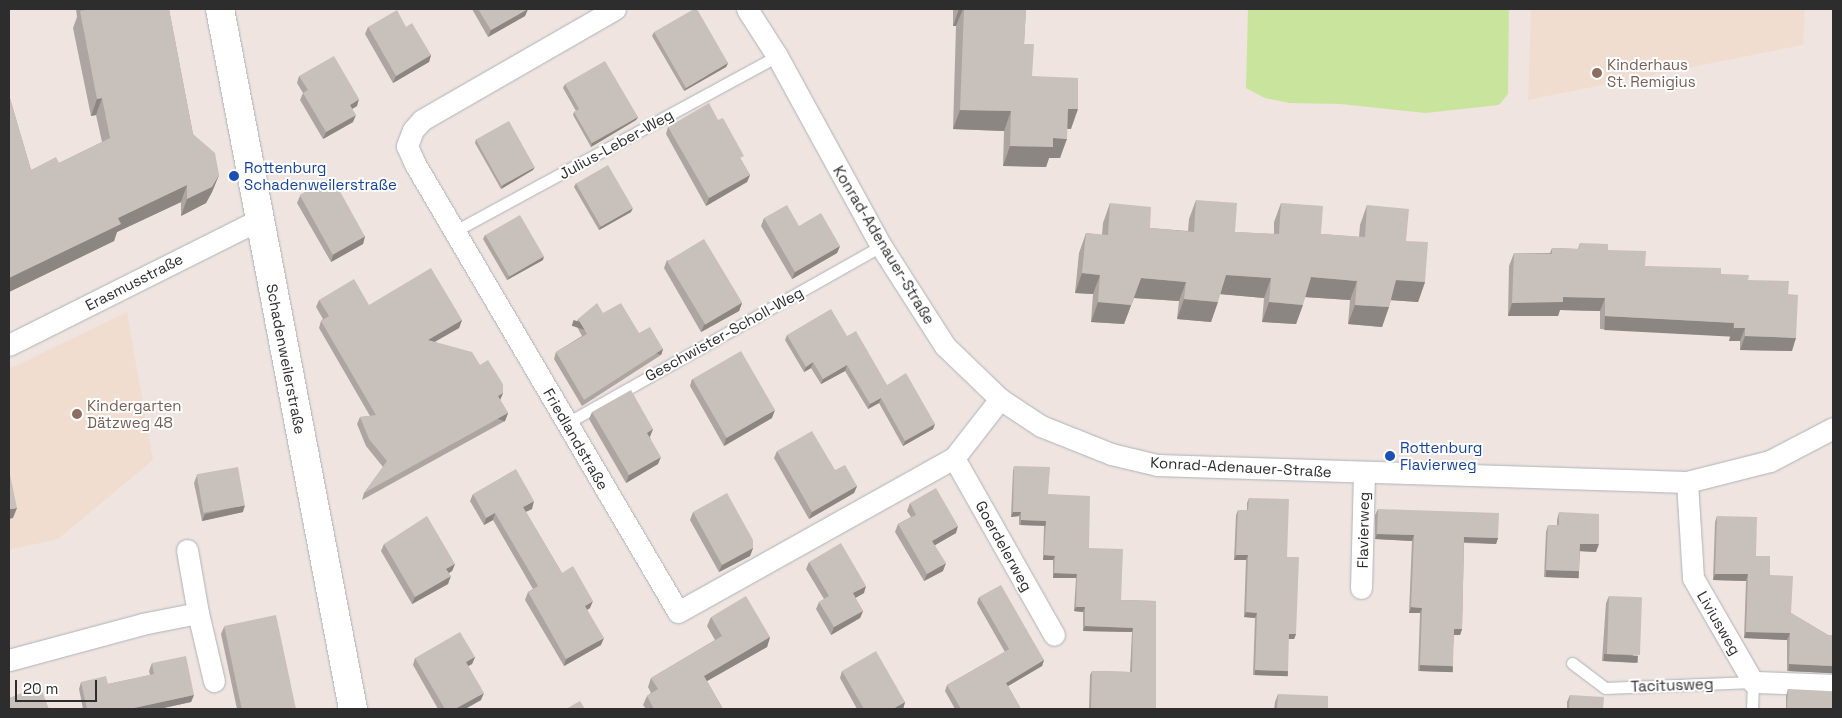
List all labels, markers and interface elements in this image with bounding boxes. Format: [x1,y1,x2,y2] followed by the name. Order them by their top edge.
[1607,55,1696,90] place label: Kinderhaus St. Remigius
[1591,67,1603,79] marker: Kinderhaus St. Remigius
[556,105,676,183] street label: Julius-Leber-Weg
[244,158,397,193] place label: Rottenburg Schadenweilerstraße
[829,162,939,328] street label: Konrad-Adenauer-Straße
[228,170,240,182] marker: Rottenburg Schadenweilerstraße
[82,250,186,314] street label: Erasmusstraße
[263,282,309,436] street label: Schadenweilerstraße
[642,283,806,385] street label: Geschwister-Scholl-Weg
[540,385,612,493] street label: Friedlandstraße
[87,396,182,431] place label: Kindergarten Dätzweg 48
[71,408,83,420] marker: Kindergarten Dätzweg 48
[1400,438,1482,473] place label: Rottenburg Flavierweg
[1384,450,1396,462] marker: Rottenburg Flavierweg
[1150,453,1332,481] street label: Konrad-Adenauer-Straße
[1353,492,1373,568] street label: Flavierweg
[972,498,1036,594] street label: Goerdelerweg
[1693,588,1745,658] street label: Liviusweg
[18,670,100,702] scale bar
[1630,675,1714,695] street label: Tacitusweg
[23,679,58,698] text: 20 m

